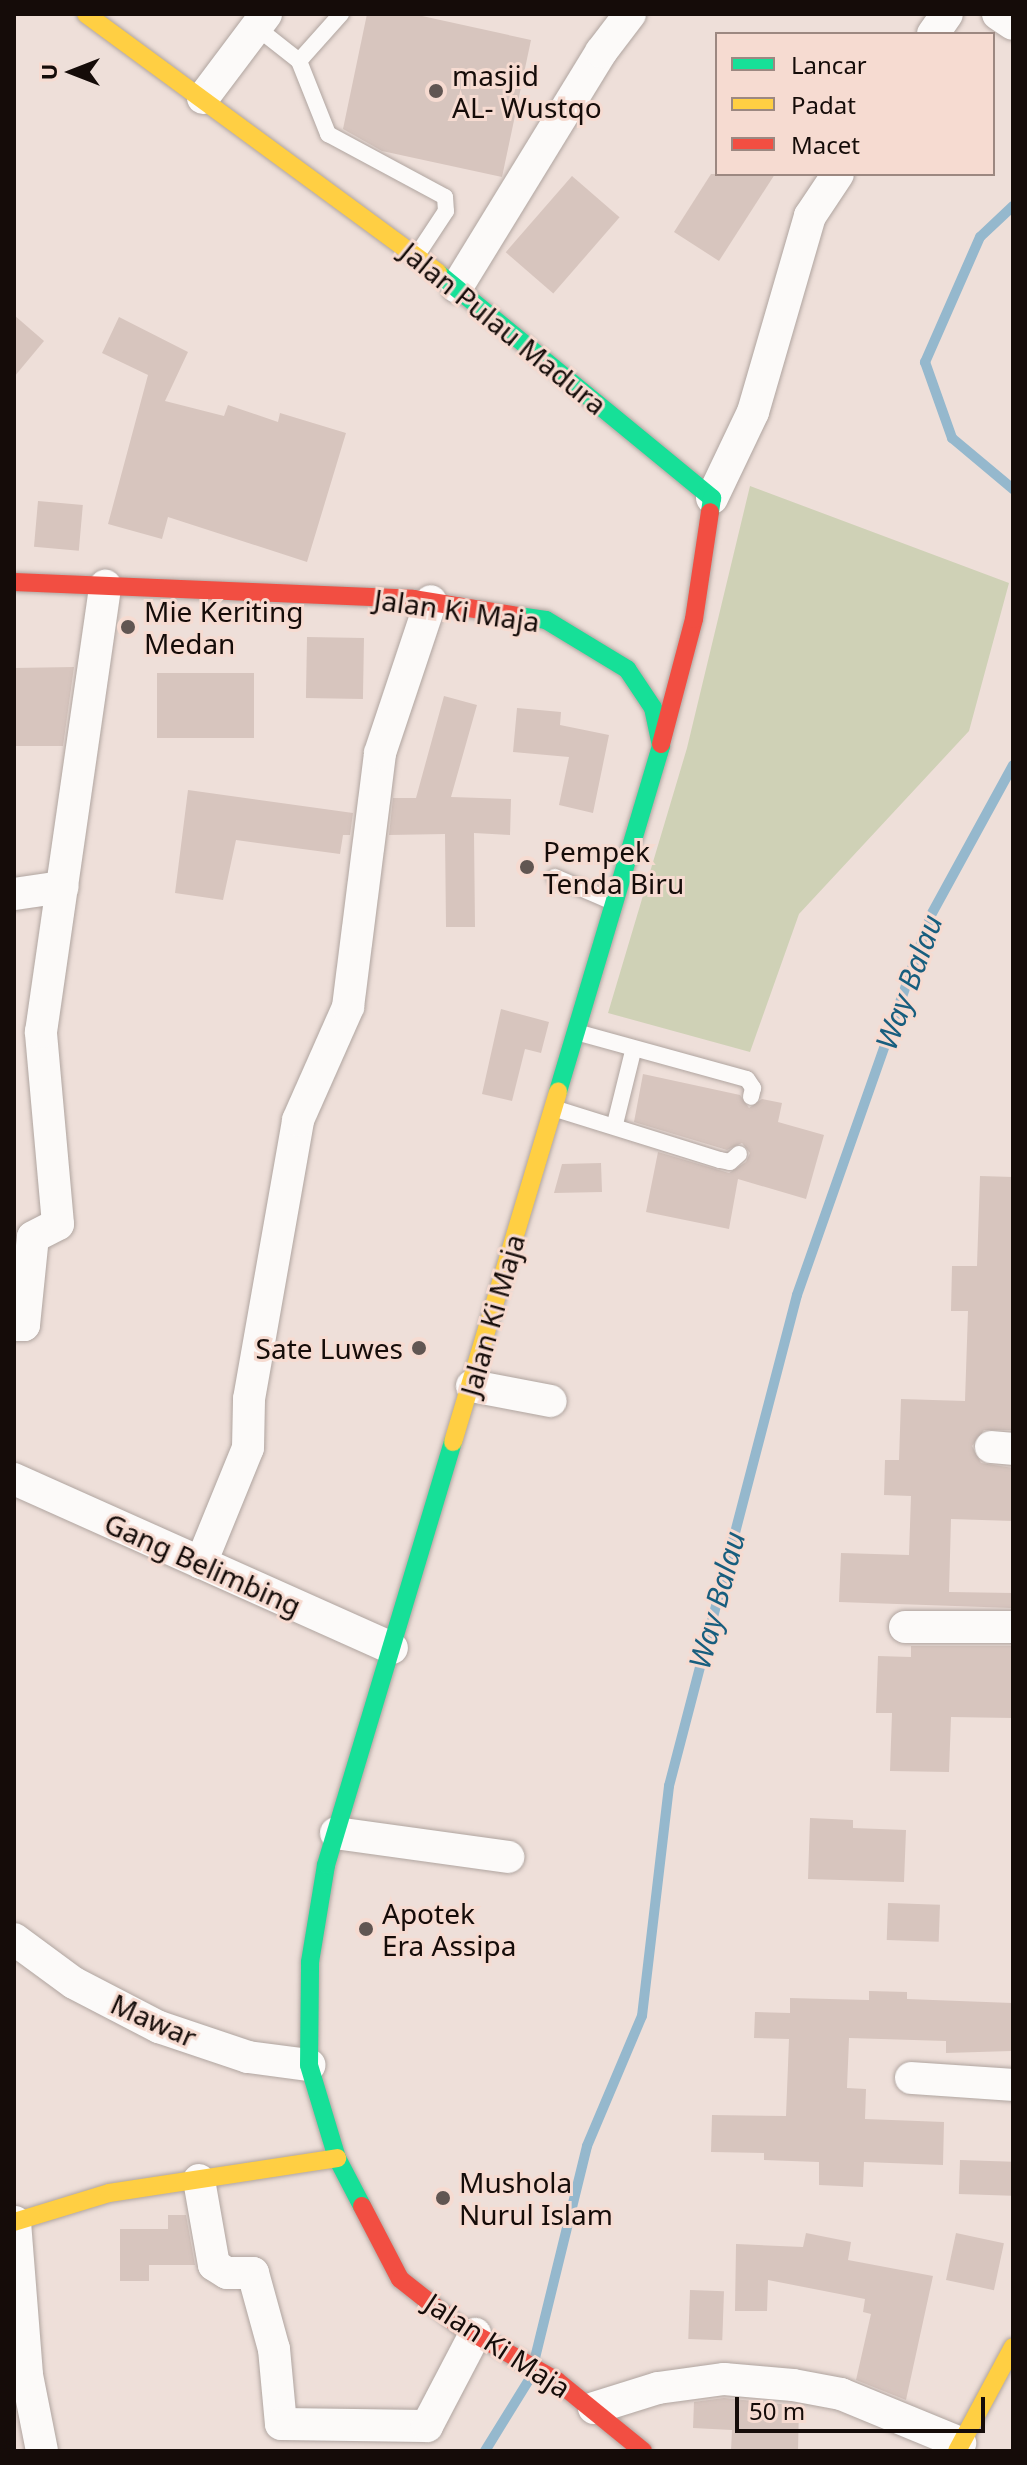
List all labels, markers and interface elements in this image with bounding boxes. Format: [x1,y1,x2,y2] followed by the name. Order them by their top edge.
[32,32,112,112] north arrow
[715,32,995,176] legend
[791,48,867,81] text: Lancar
[452,58,602,124] place label: masjid AL- Wustqo
[33,64,63,80] text: U
[427,82,445,100] marker: masjid AL- Wustqo
[791,88,856,121] text: Padat
[791,128,860,161] text: Macet
[394,235,614,421] street label: Jalan Pulau Madura
[372,582,542,638] street label: Jalan Ki Maja
[144,594,303,660] place label: Mie Keriting Medan
[119,618,137,636] marker: Mie Keriting Medan
[543,834,684,900] place label: Pempek Tenda Biru
[518,858,536,876] marker: Pempek Tenda Biru
[868,910,950,1054] water label: Way Balau
[453,1230,531,1400] street label: Jalan Ki Maja
[256,1331,403,1365] place label: Sate Luwes
[410,1339,428,1357] marker: Sate Luwes
[100,1506,306,1622] street label: Gang Belimbing
[681,1527,753,1673] water label: Way Balau
[382,1896,516,1962] place label: Apotek Era Assipa
[357,1920,375,1938] marker: Apotek Era Assipa
[106,1986,202,2054] street label: Mawar
[459,2165,613,2231] place label: Mushola Nurul Islam
[434,2189,452,2207] marker: Mushola Nurul Islam
[419,2286,577,2404] street label: Jalan Ki Maja
[739,2381,989,2431] scale bar
[749,2394,805,2427] text: 50 m

